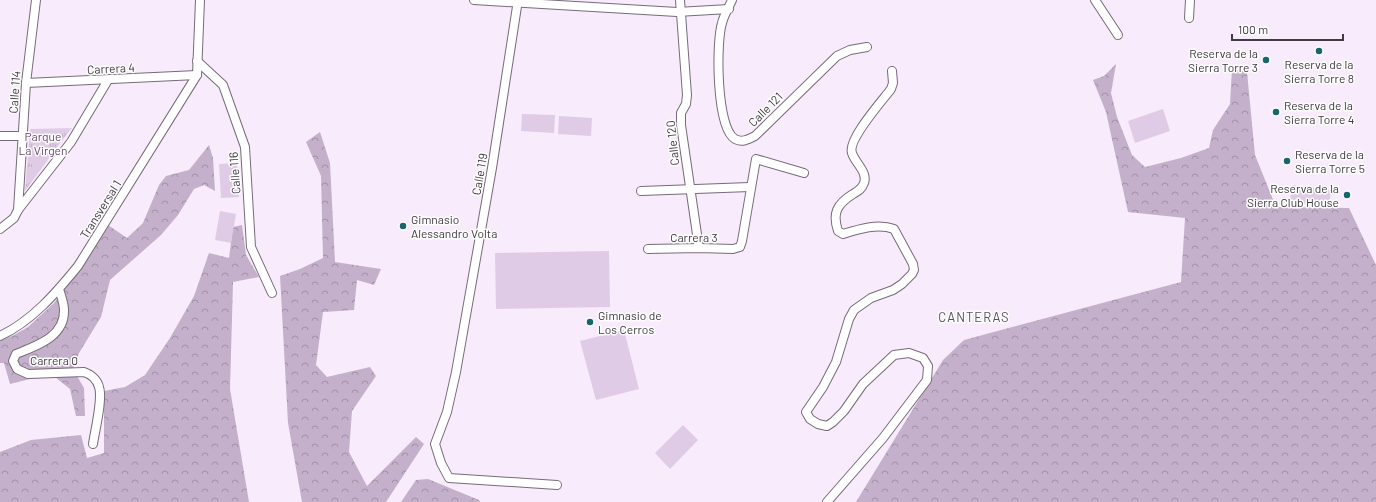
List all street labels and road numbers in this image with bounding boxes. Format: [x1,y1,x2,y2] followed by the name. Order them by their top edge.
[87,60,135,76] street label: Carrera 4
[6,70,22,114] street label: Calle 114
[745,89,785,129] street label: Calle 121
[663,120,681,166] street label: Calle 120
[226,151,242,195] street label: Calle 116
[468,152,490,196] street label: Calle 119
[77,177,123,241] street label: Transversal 1
[670,230,718,244] street label: Carrera 3
[30,353,78,367] street label: Carrera 0

